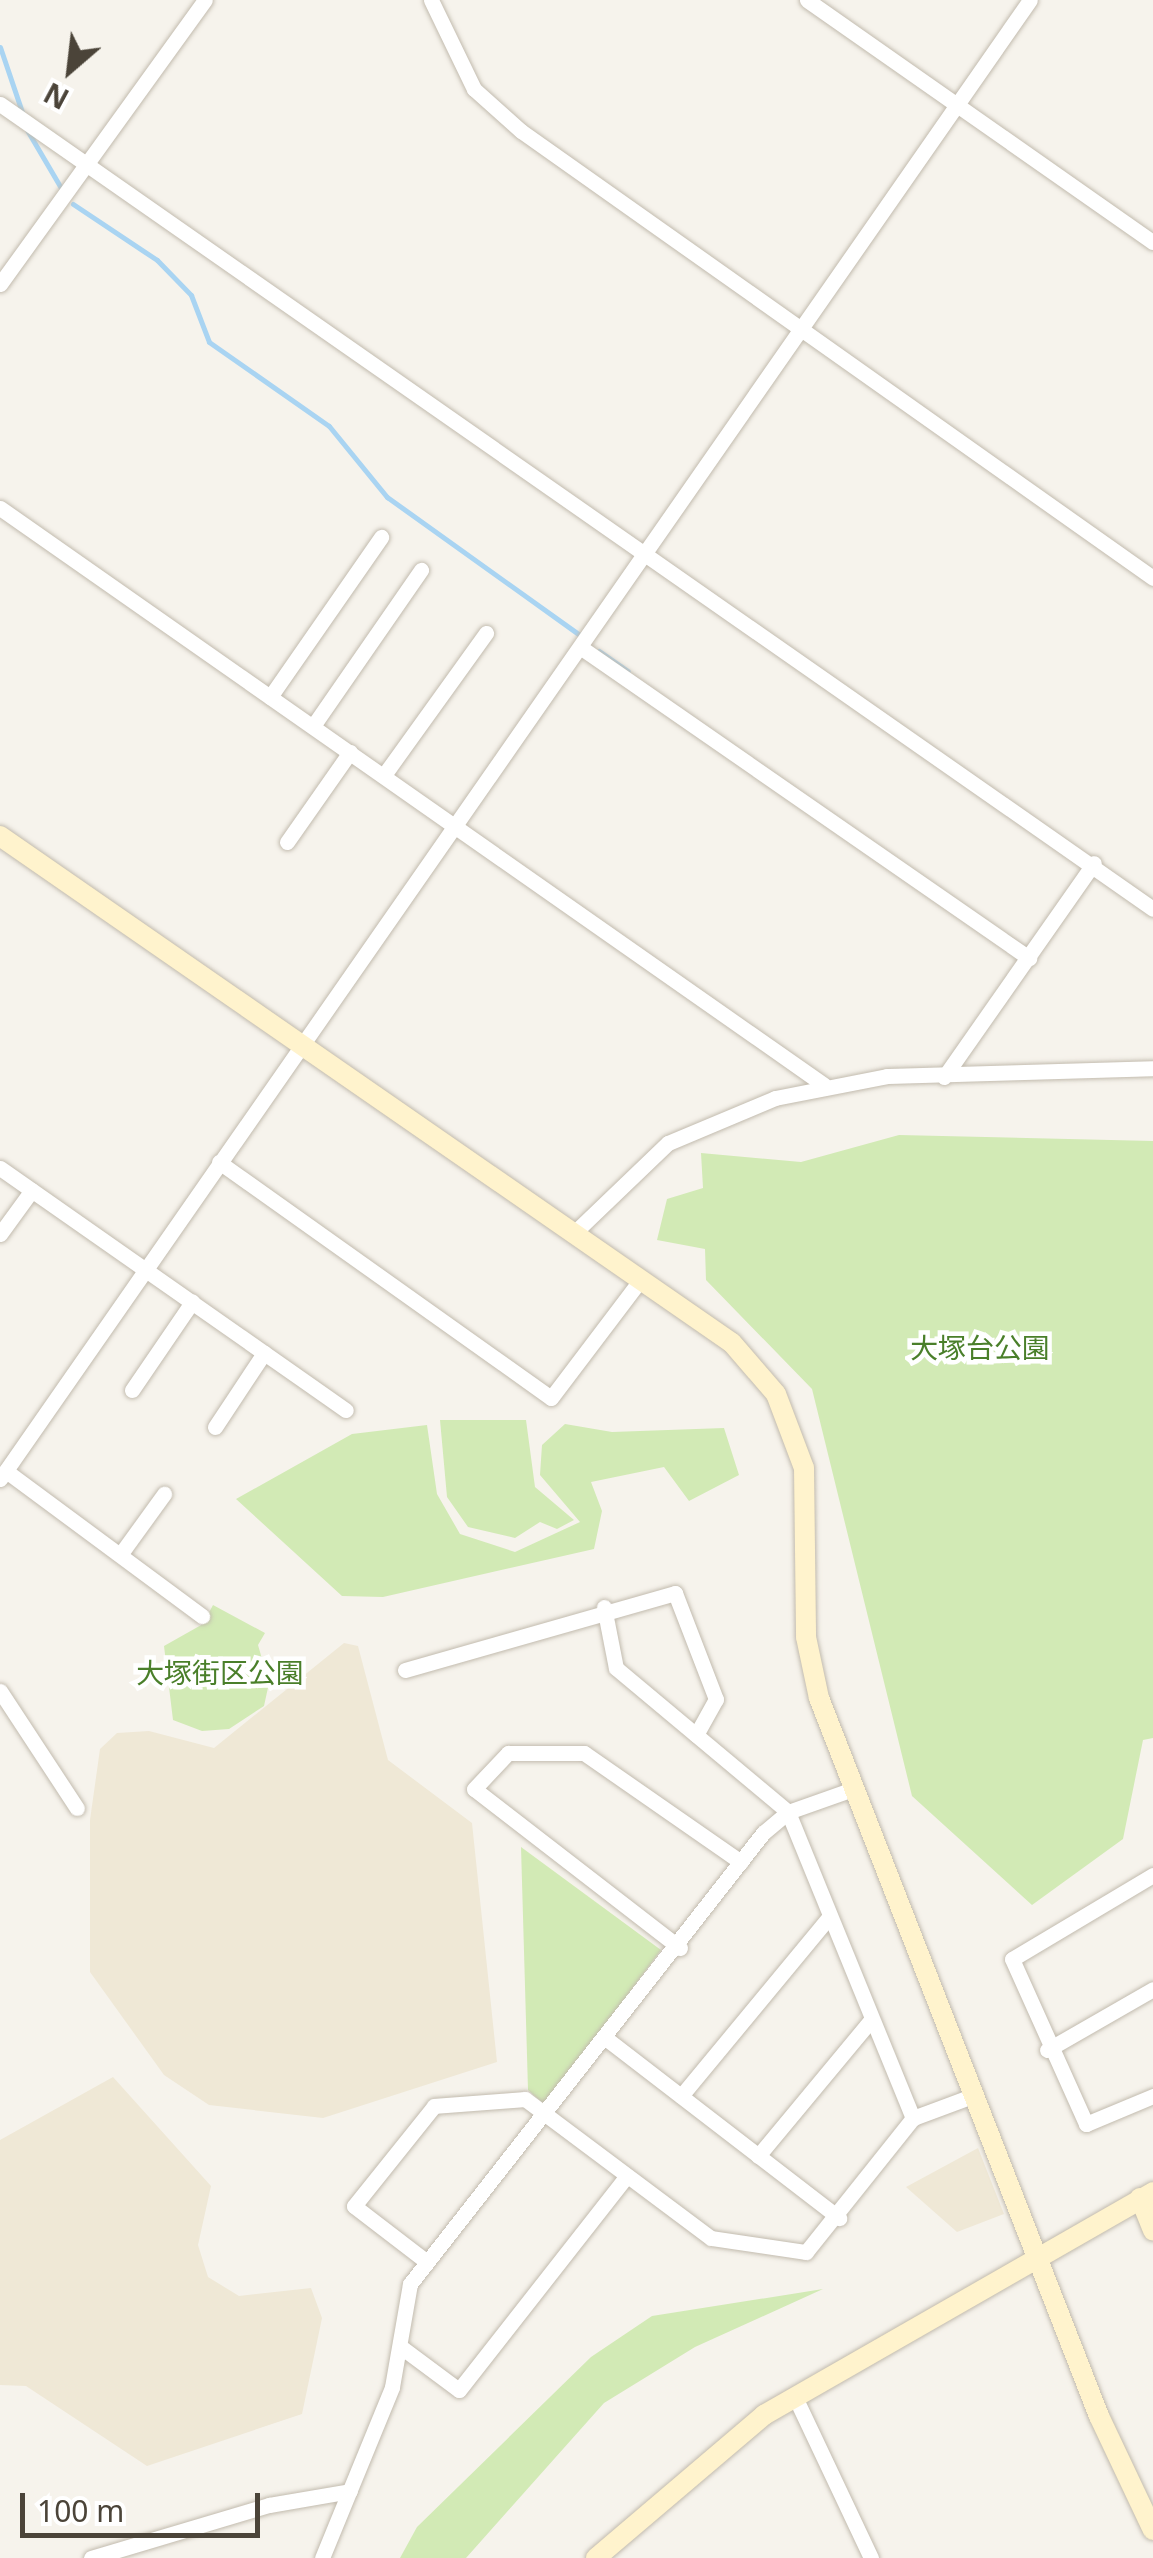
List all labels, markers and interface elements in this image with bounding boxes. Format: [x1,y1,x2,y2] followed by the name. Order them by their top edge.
[20,20,120,120] north arrow
[37,74,75,119] text: N
[910,1330,1050,1364] park label: 大塚台公園
[136,1655,304,1689] park label: 大塚街区公園
[25,2473,265,2535] scale bar
[37,2490,124,2531] text: 100 m

